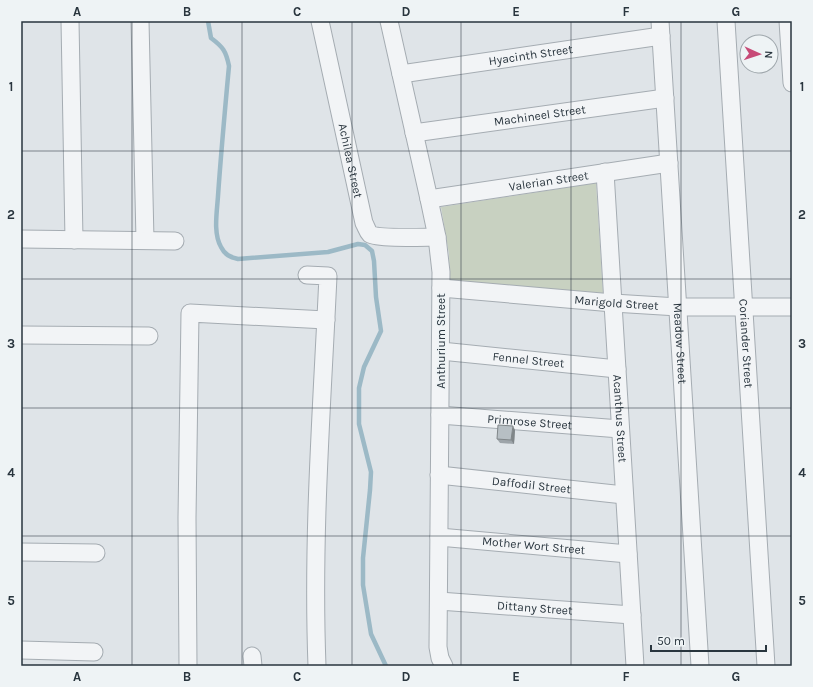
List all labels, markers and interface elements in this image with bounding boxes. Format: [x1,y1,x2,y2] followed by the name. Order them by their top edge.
[73,4,81,19] text: A
[183,4,191,19] text: B
[293,4,301,19] text: C
[402,4,411,19] text: D
[512,4,520,19] text: E
[622,4,630,19] text: F
[732,4,740,19] text: G
[739,34,779,74] north arrow
[488,42,574,68] street label: Hyacinth Street
[762,50,775,59] text: N
[9,79,13,94] text: 1
[800,79,804,94] text: 1
[493,102,587,129] street label: Machineel Street
[336,122,365,200] street label: Achilea Street
[508,168,590,194] street label: Valerian Street
[7,207,15,222] text: 2
[798,207,806,222] text: 2
[434,293,448,389] street label: Anthurium Street
[574,293,659,313] street label: Marigold Street
[736,298,756,389] street label: Coriander Street
[670,302,690,385] street label: Meadow Street
[7,336,15,351] text: 3
[798,336,806,351] text: 3
[492,349,566,371] street label: Fennel Street
[610,374,630,463] street label: Acanthus Street
[487,412,573,432] street label: Primrose Street
[7,465,15,480] text: 4
[798,465,806,480] text: 4
[491,474,572,496] street label: Daffodil Street
[481,534,586,557] street label: Mother Wort Street
[7,593,15,608] text: 5
[798,593,806,608] text: 5
[496,598,574,618] street label: Dittany Street
[651,627,766,653] scale bar
[657,634,685,648] text: 50 m
[73,669,81,684] text: A
[183,669,191,684] text: B
[293,669,301,684] text: C
[402,669,411,684] text: D
[512,669,520,684] text: E
[622,669,630,684] text: F
[732,669,740,684] text: G

